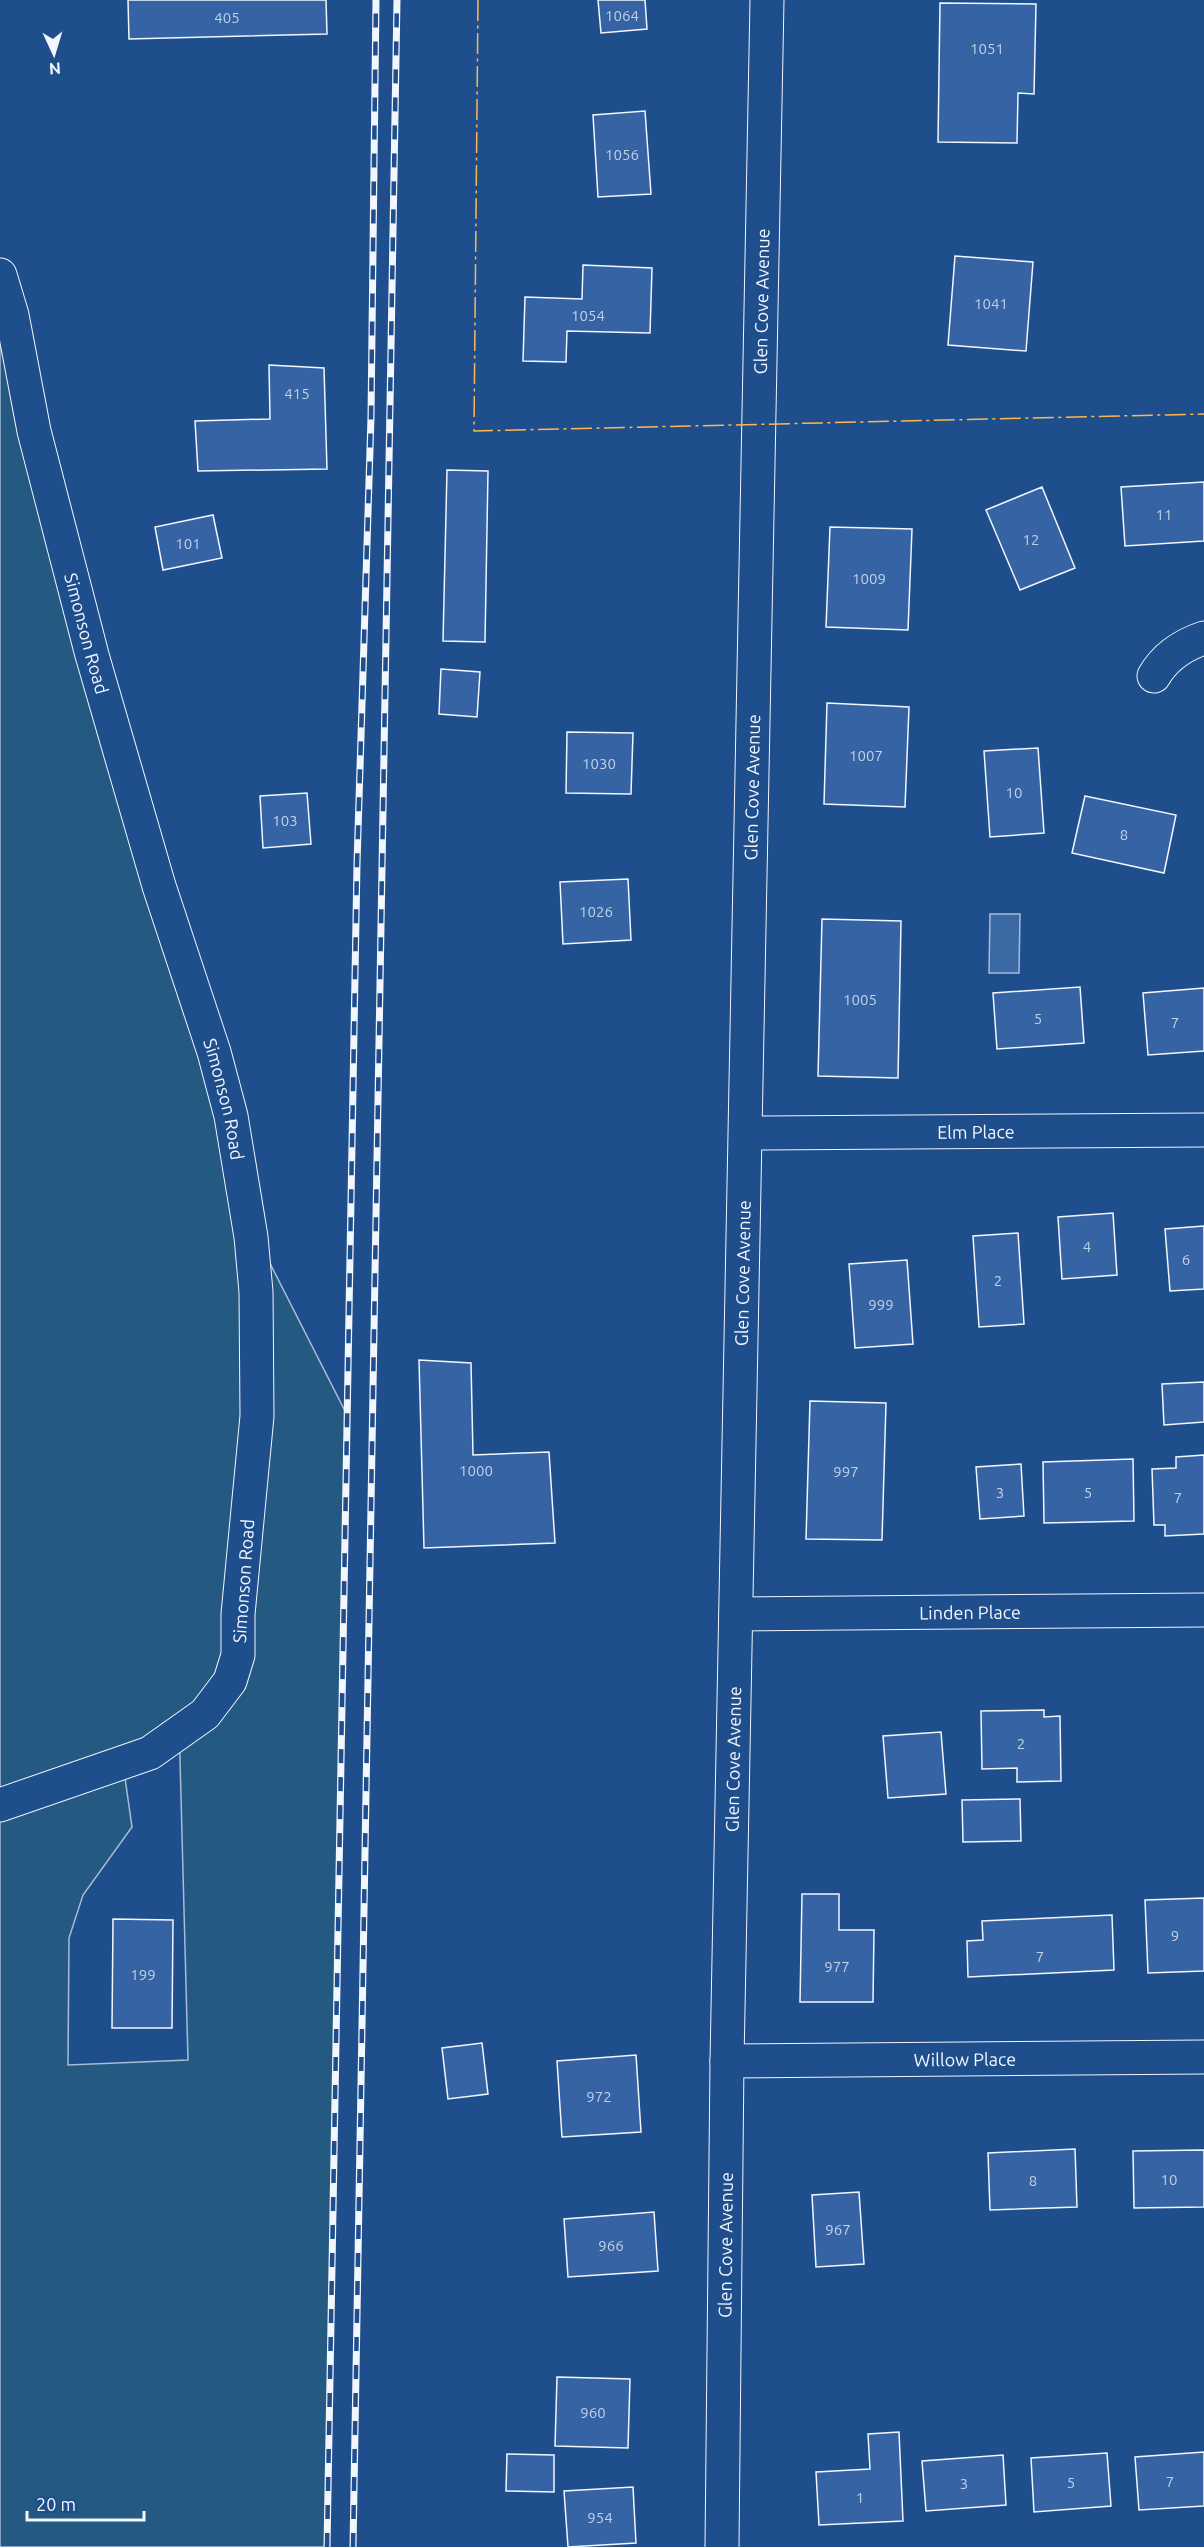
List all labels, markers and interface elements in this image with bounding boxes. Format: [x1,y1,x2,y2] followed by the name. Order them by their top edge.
[605,7,639,24] house number: 1064
[214,9,240,26] house number: 405
[24,24,84,84] north arrow
[970,40,1004,57] house number: 1051
[48,60,62,78] text: N
[605,146,639,163] house number: 1056
[750,228,773,375] street label: Glen Cove Avenue
[974,295,1008,312] house number: 1041
[571,307,605,324] house number: 1054
[284,385,310,402] house number: 415
[1156,506,1172,523] house number: 11
[1023,531,1039,548] house number: 12
[175,535,201,552] house number: 101
[852,570,886,587] house number: 1009
[61,571,113,696] street label: Simonson Road
[740,714,763,860] street label: Glen Cove Avenue
[849,747,883,764] house number: 1007
[582,755,616,772] house number: 1030
[1006,784,1022,801] house number: 10
[272,812,298,829] house number: 103
[1120,826,1128,843] house number: 8
[579,903,613,920] house number: 1026
[843,991,877,1008] house number: 1005
[1034,1010,1042,1027] house number: 5
[1171,1014,1179,1031] house number: 7
[200,1036,248,1161] street label: Simonson Road
[937,1121,1015,1142] street label: Elm Place
[731,1200,754,1346] street label: Glen Cove Avenue
[1083,1238,1091,1255] house number: 4
[1182,1251,1190,1268] house number: 6
[994,1272,1002,1289] house number: 2
[868,1296,894,1313] house number: 999
[459,1462,493,1479] house number: 1000
[833,1463,859,1480] house number: 997
[996,1484,1004,1501] house number: 3
[1084,1484,1092,1501] house number: 5
[1174,1489,1182,1506] house number: 7
[229,1518,257,1644] street label: Simonson Road
[919,1602,1021,1622] street label: Linden Place
[721,1686,744,1832] street label: Glen Cove Avenue
[1017,1735,1025,1752] house number: 2
[1171,1927,1179,1944] house number: 9
[1036,1948,1044,1965] house number: 7
[824,1958,850,1975] house number: 977
[130,1966,156,1983] house number: 199
[914,2049,1016,2069] street label: Willow Place
[586,2088,612,2105] house number: 972
[1161,2171,1177,2188] house number: 10
[714,2172,736,2318] street label: Glen Cove Avenue
[1029,2172,1037,2189] house number: 8
[825,2221,851,2238] house number: 967
[598,2237,624,2254] house number: 966
[580,2404,606,2421] house number: 960
[1166,2473,1174,2490] house number: 7
[1067,2474,1075,2491] house number: 5
[960,2475,968,2492] house number: 3
[27,2484,144,2522] scale bar
[856,2489,864,2506] house number: 1
[36,2494,76,2514] text: 20 m
[587,2509,613,2526] house number: 954

